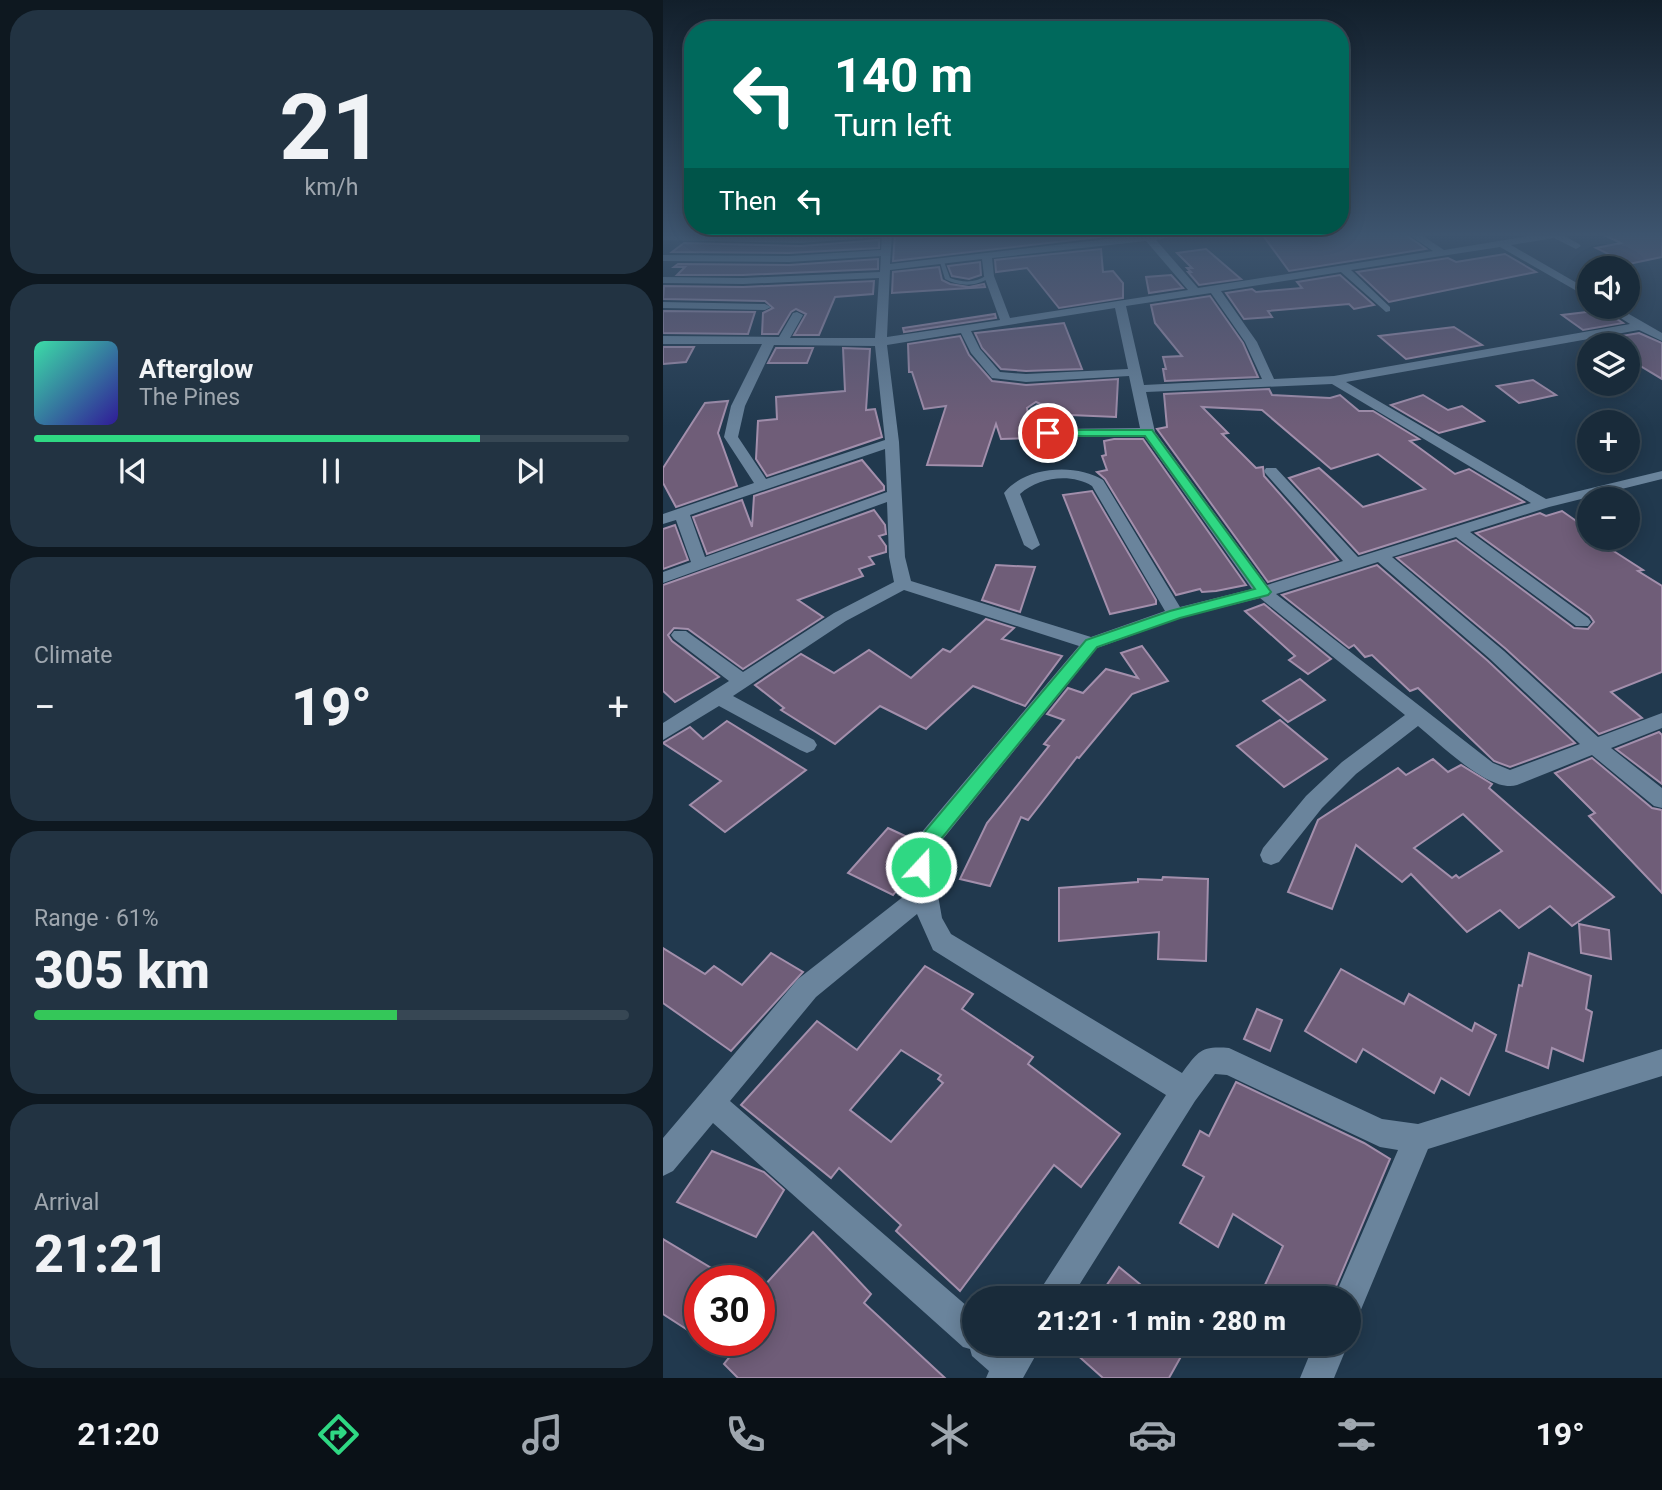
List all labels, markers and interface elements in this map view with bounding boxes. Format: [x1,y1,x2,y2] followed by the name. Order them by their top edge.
[834,47,973,104] text: 140 m
[719,49,810,140] icon: left
[279,75,384,181] text: 21
[834,106,952,144] text: Turn left
[305,174,359,201] text: km/h
[791,182,829,220] icon: left
[719,186,777,216] text: Then
[1577,256,1640,550] map controls
[1577,256,1640,319] button: sound
[1577,333,1640,396] button: layers
[139,354,253,384] text: Afterglow
[139,384,240,411] text: The Pines
[1018,403,1078,463] pin
[1577,410,1640,473] button: +
[1029,414,1067,452] icon: arrive
[114,452,152,490] icon: previous
[312,452,350,490] icon: pause
[511,452,549,490] icon: next
[1577,487,1640,550] button: −
[34,642,113,669] text: Climate
[291,677,372,738] text: 19°
[34,685,56,729] text: −
[607,685,629,729] text: +
[884,830,958,904] position arrow
[34,905,159,932] text: Range · 61%
[34,940,210,1001] text: 305 km
[34,1189,99,1216] text: Arrival
[34,1224,169,1285] text: 21:21
[684,1265,775,1356] speed limit sign: 30
[1037,1306,1286,1336] text: 21:21 · 1 min · 280 m
[314,1410,363,1459] icon: directions
[518,1410,567,1459] icon: music
[721,1410,770,1459] icon: phone
[925,1410,974,1459] icon: climate
[1128,1410,1177,1459] icon: car
[1332,1410,1381,1459] icon: filters
[77,1415,160,1453] text: 21:20
[1535,1415,1585,1453] text: 19°

